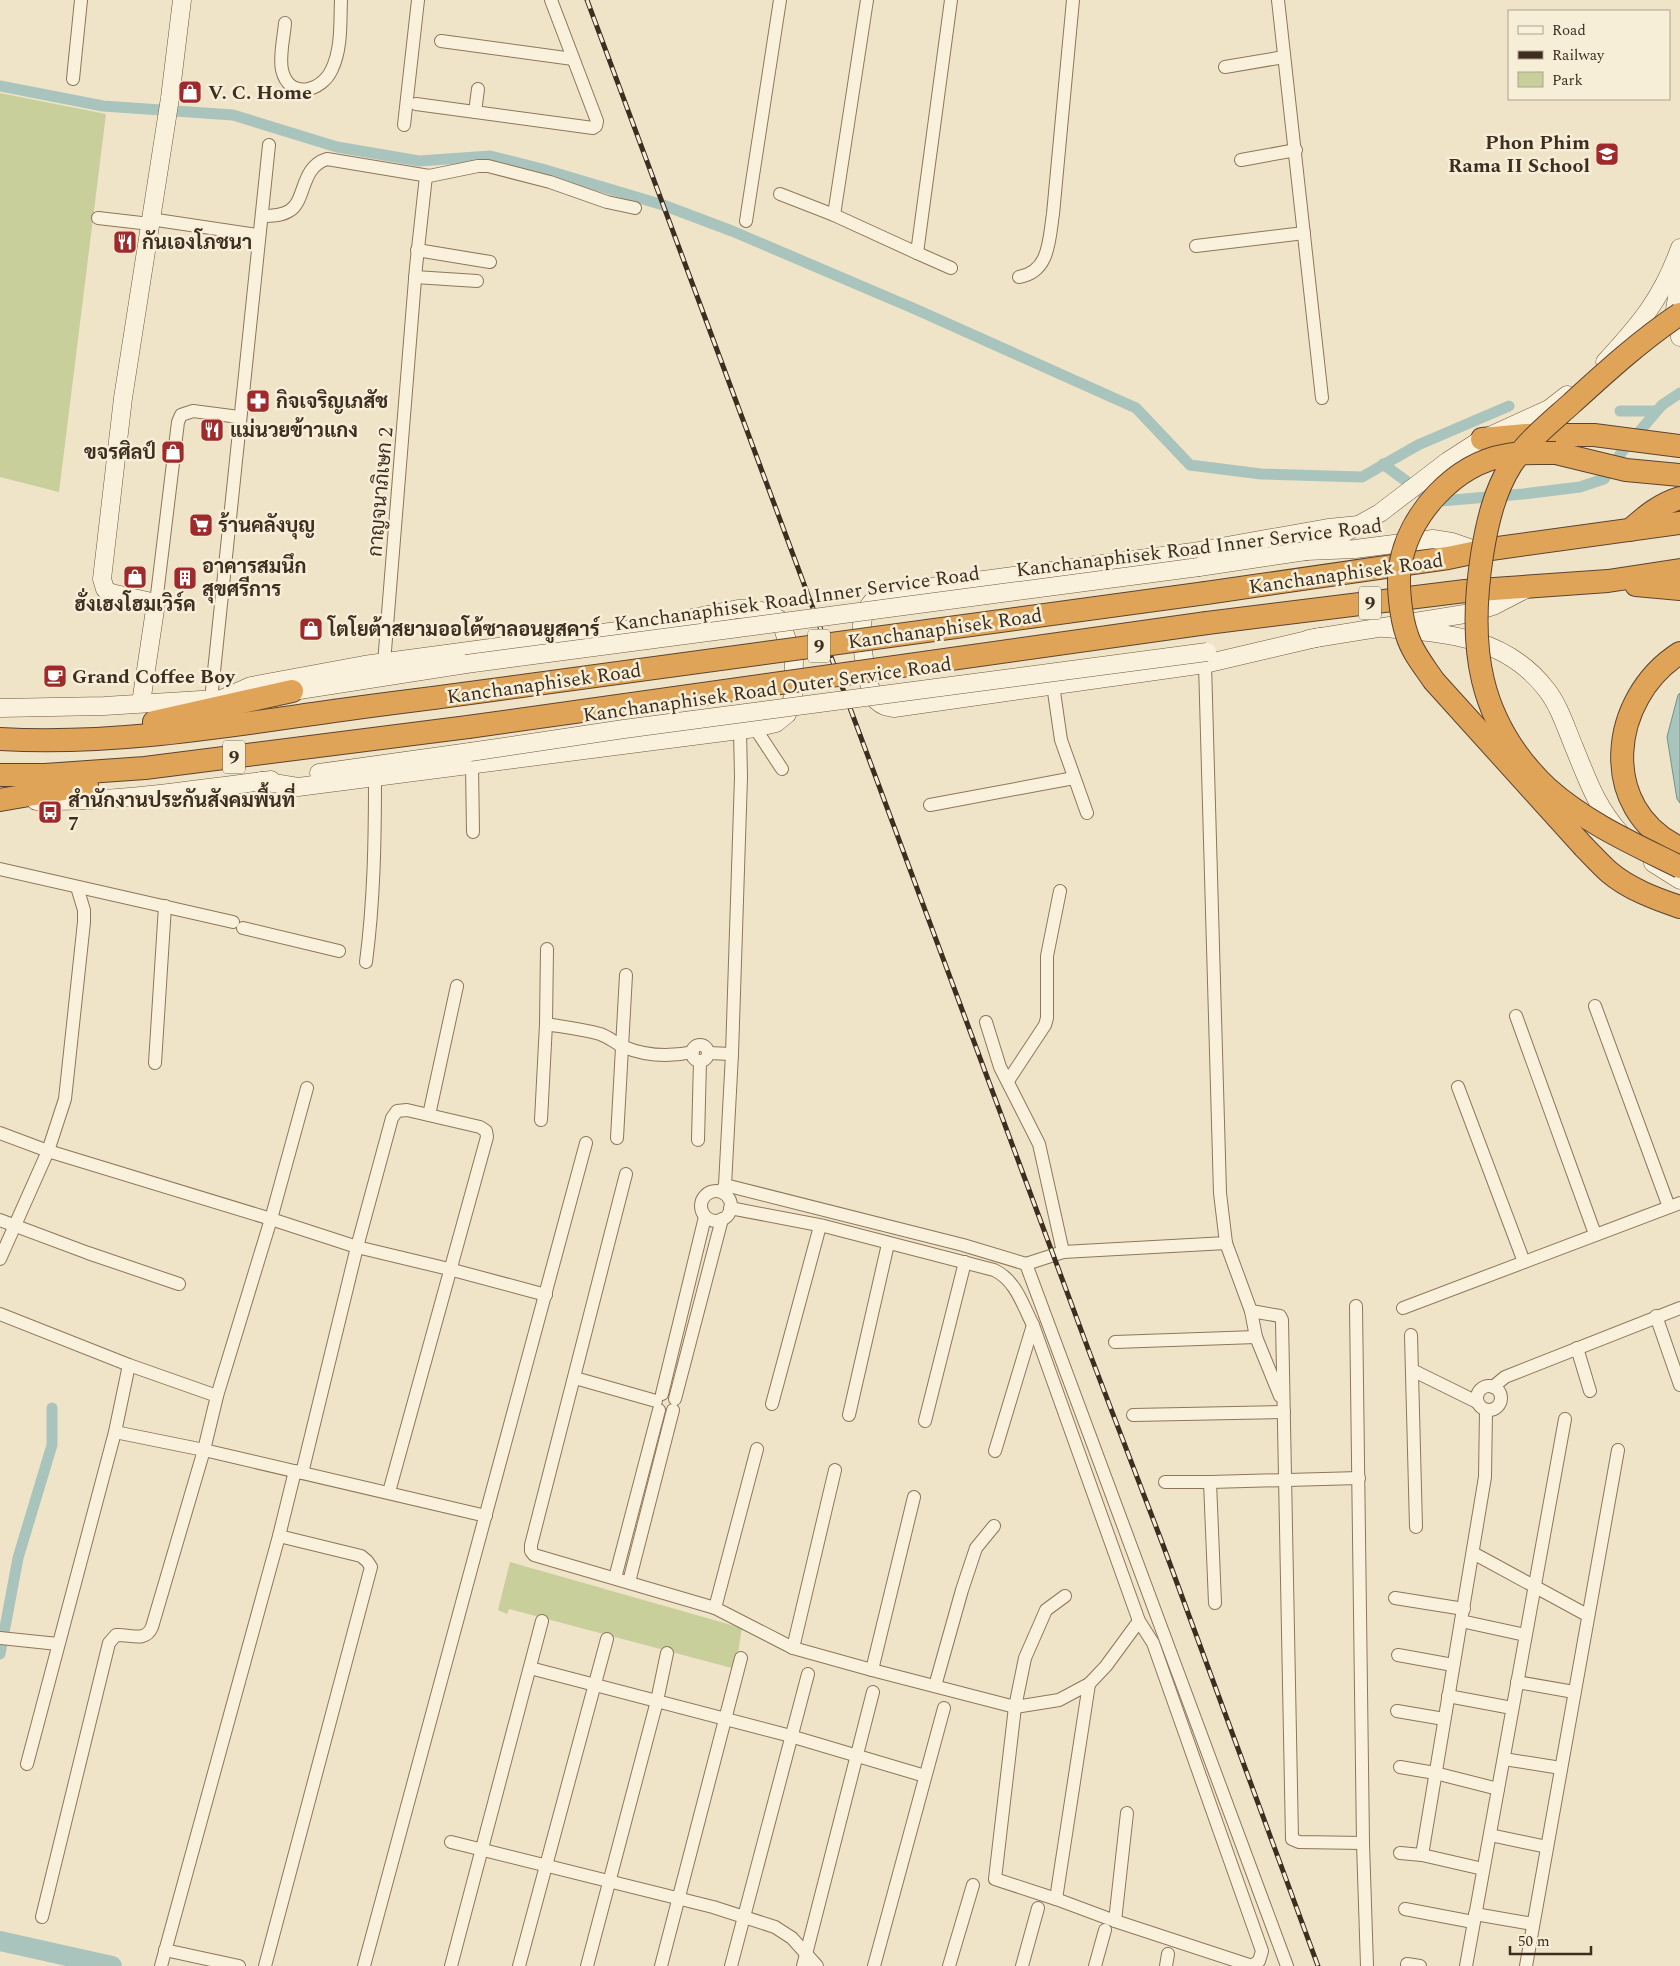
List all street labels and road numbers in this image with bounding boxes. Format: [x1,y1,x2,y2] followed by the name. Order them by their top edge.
[360,426,402,558] street label: กาญจนาภิเษก 2
[1014,513,1384,581] street label: Kanchanaphisek Road Inner Service Road
[1247,547,1445,599] street label: Kanchanaphisek Road
[613,560,981,636] street label: Kanchanaphisek Road Inner Service Road
[1359,586,1381,620] road number: 9
[846,602,1044,654] street label: Kanchanaphisek Road
[808,630,830,662] road number: 9
[581,649,954,731] street label: Kanchanaphisek Road Outer Service Road
[445,655,643,713] street label: Kanchanaphisek Road
[223,740,245,774] road number: 9

